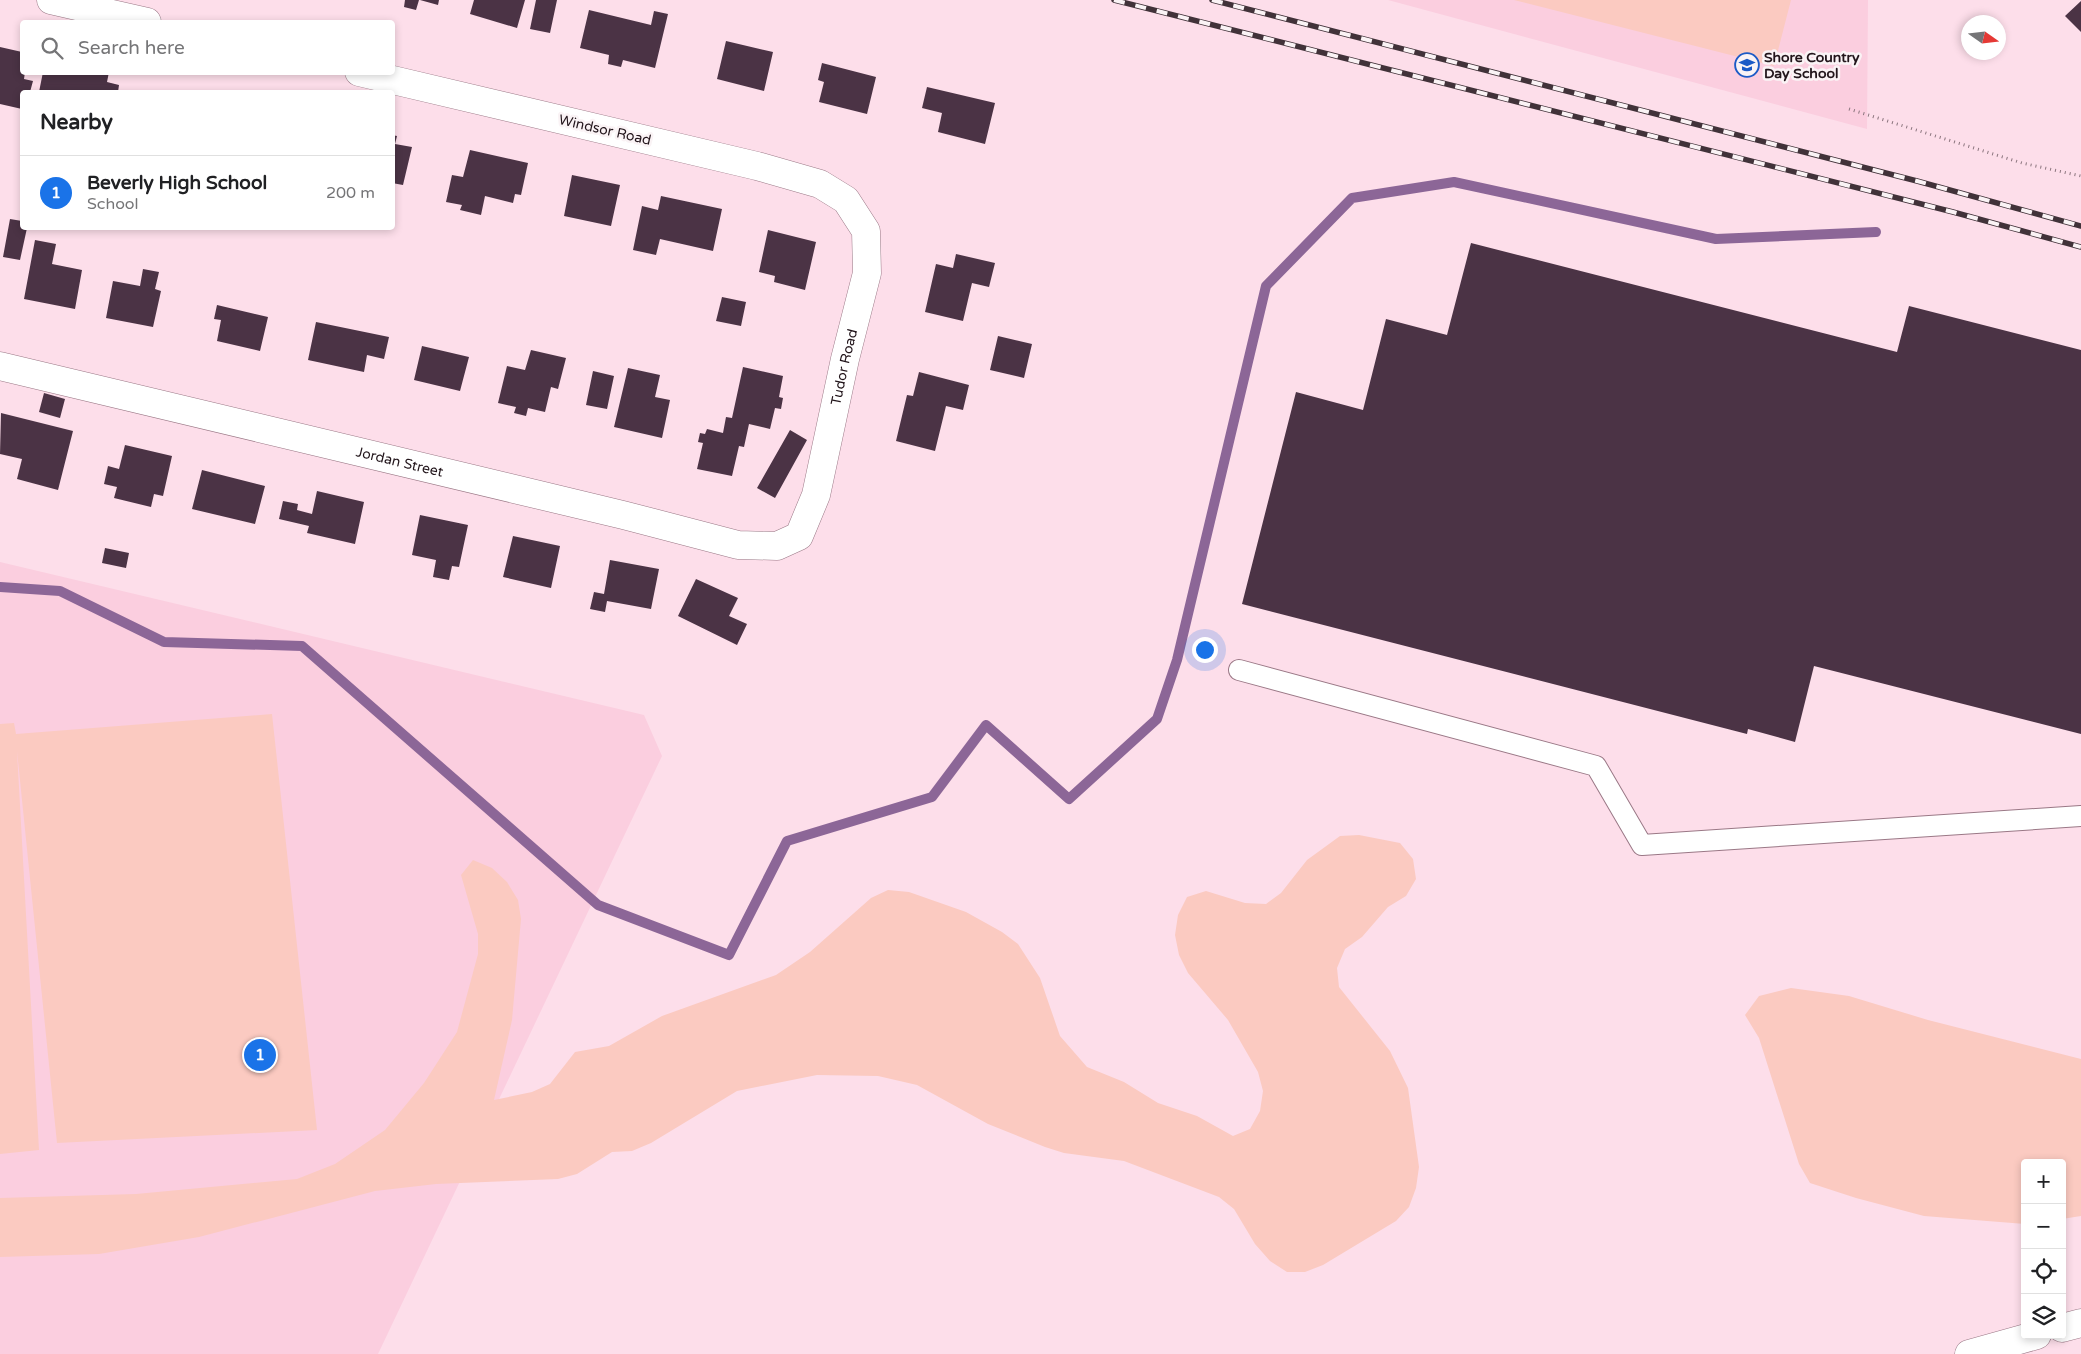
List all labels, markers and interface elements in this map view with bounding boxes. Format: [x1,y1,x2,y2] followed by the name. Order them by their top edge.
[1961,15,2006,60] north arrow
[20,20,395,75] search box
[38,34,66,62] icon: search
[78,37,185,59] text: Search here
[1764,49,1860,82] place label: Shore Country Day School
[1734,52,1760,78] school or university icon: Shore Country Day School
[40,110,113,135] text: Nearby
[557,111,653,149] street label: Windsor Road
[87,172,267,194] text: Beverly High School
[51,183,61,203] text: 1
[326,183,375,203] text: 200 m
[87,194,139,214] text: School
[827,327,861,407] street label: Tudor Road
[354,443,446,480] street label: Jordan Street
[1192,637,1218,663] your location
[244,1036,276,1074] pin: 1
[2021,1159,2066,1339] map controls
[2021,1159,2066,1204] button: +
[2021,1204,2066,1249] button: −
[2021,1249,2066,1294] button: locate
[2021,1294,2066,1339] button: layers

